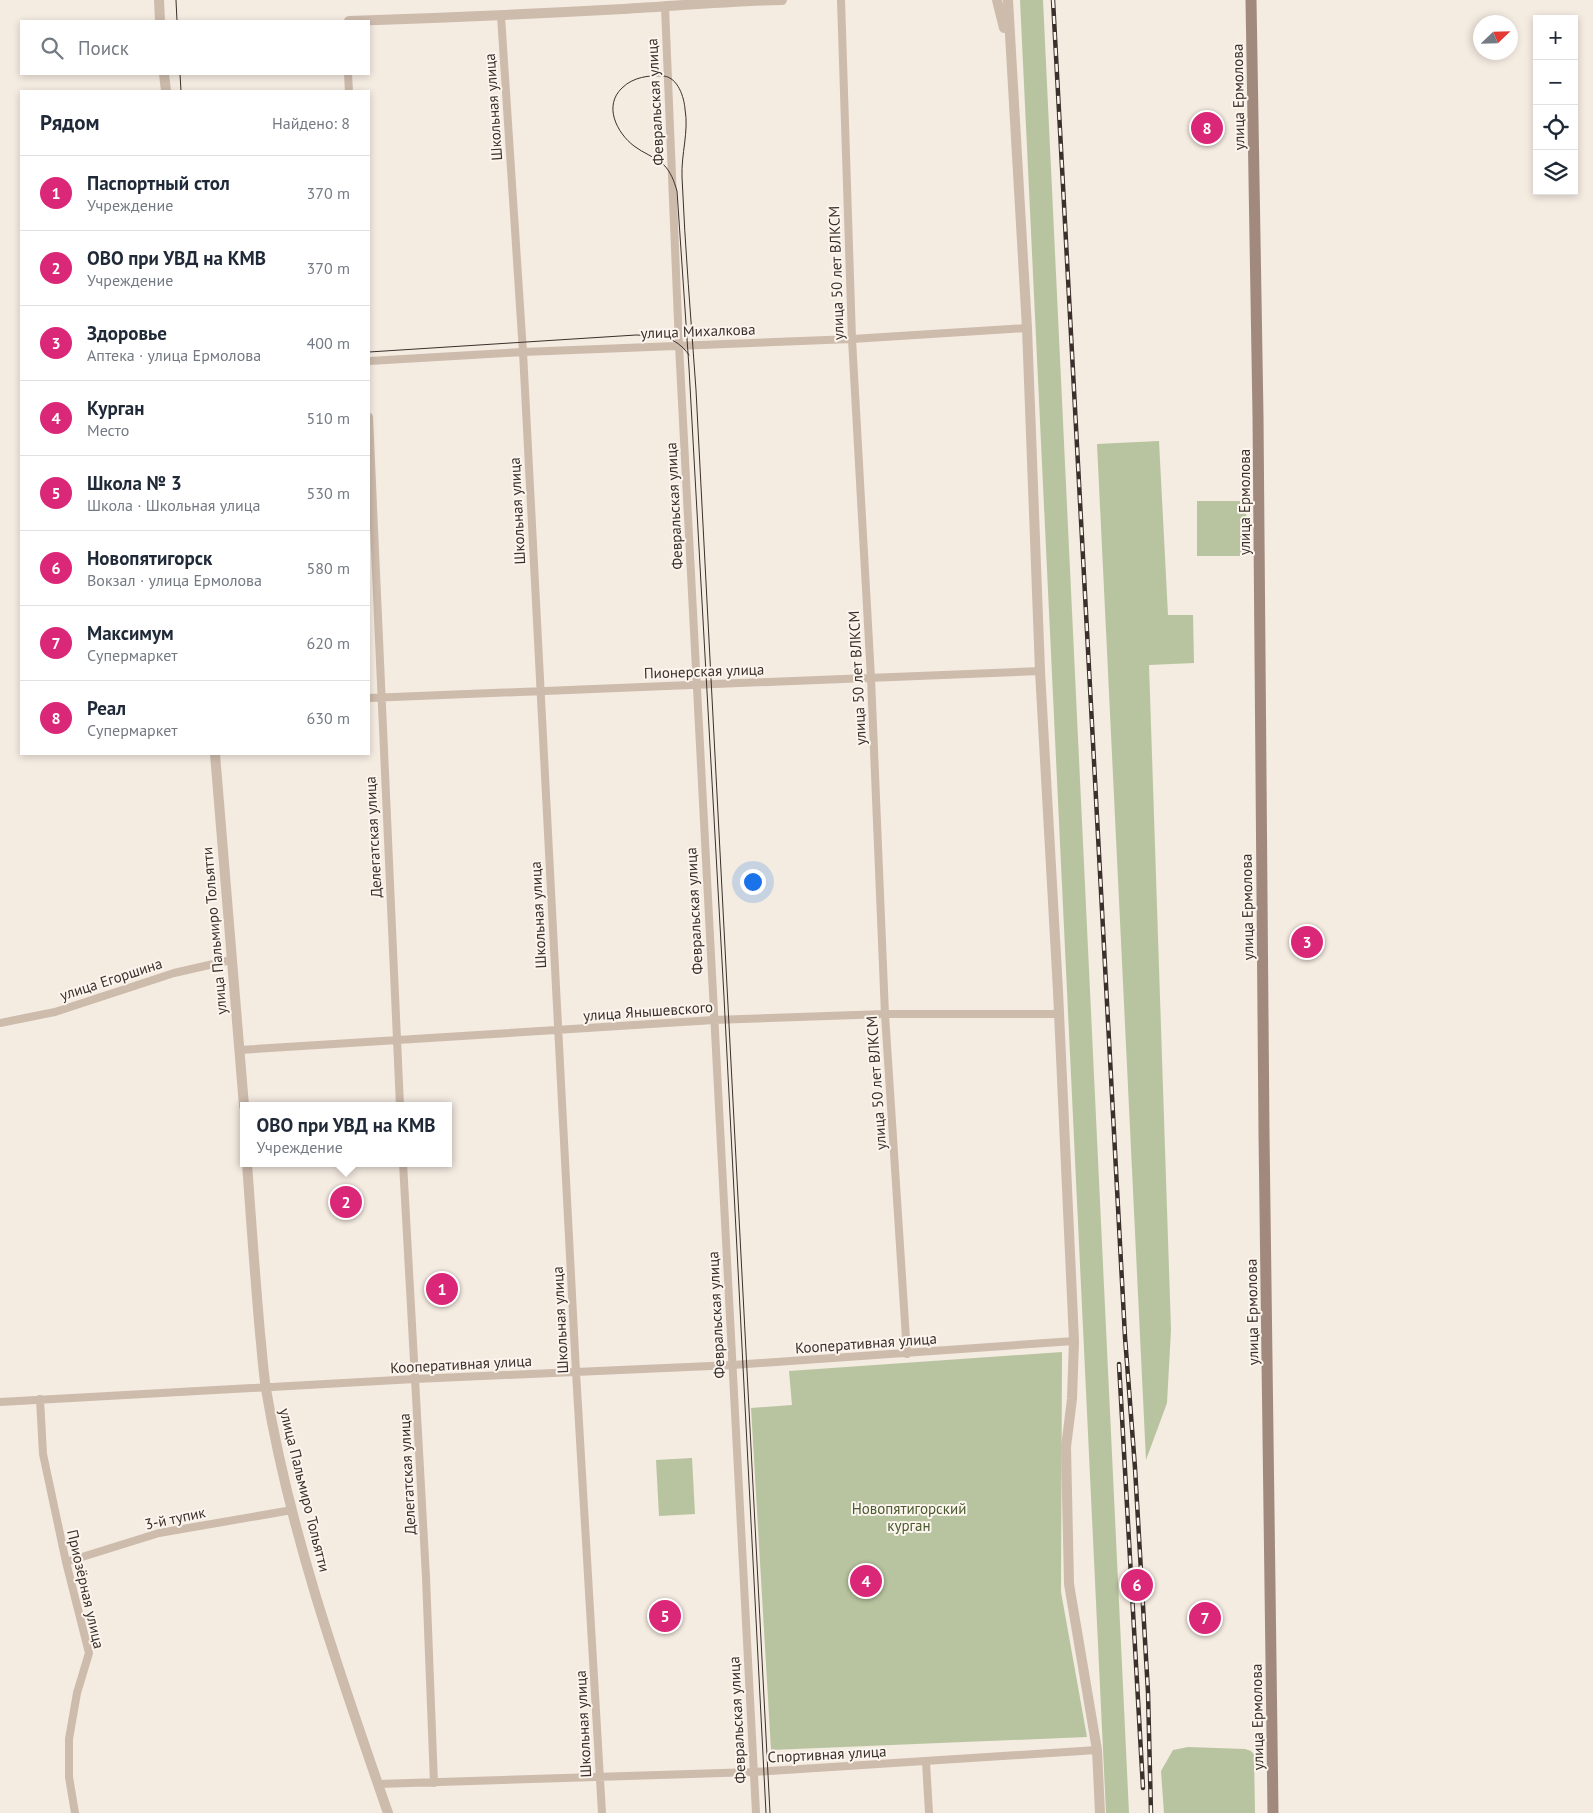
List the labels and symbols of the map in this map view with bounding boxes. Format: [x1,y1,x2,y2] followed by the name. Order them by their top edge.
[1473,15,1518,60] north arrow
[642,38,668,166] street label: Февральская улица
[1228,44,1248,150] street label: улица Ермолова
[480,53,506,161] street label: Школьная улица
[1191,109,1223,147] pin: 8
[824,205,848,341] street label: улица 50 лет ВЛКСМ
[640,320,756,342] street label: улица Михалкова
[661,442,687,570] street label: Февральская улица
[1235,449,1254,555] street label: улица Ермолова
[505,457,529,565] street label: Школьная улица
[844,610,870,746] street label: улица 50 лет ВЛКСМ
[643,659,765,683] street label: Пионерская улица
[360,776,386,898] street label: Делегатская улица
[197,846,231,1016] street label: улица Пальмиро Тольятти
[681,847,707,975] street label: Февральская улица
[1237,854,1257,960] street label: улица Ермолова
[526,861,550,969] street label: Школьная улица
[740,869,766,895] your location
[1291,923,1323,961] pin: 3
[57,954,165,1004] street label: улица Егоршина
[582,997,714,1025] street label: улица Янышевского
[862,1015,890,1151] street label: улица 50 лет ВЛКСМ
[330,1183,362,1221] pin: 2
[703,1251,729,1379] street label: Февральская улица
[1242,1259,1262,1365] street label: улица Ермолова
[548,1266,572,1374] street label: Школьная улица
[426,1270,458,1308] pin: 1
[795,1329,937,1357] street label: Кооперативная улица
[390,1351,532,1377] street label: Кооперативная улица
[275,1406,335,1574] street label: улица Пальмиро Тольятти
[394,1413,420,1535] street label: Делегатская улица
[852,1499,966,1535] park label: Новопятигорский курган
[143,1502,208,1534] street label: 3-й тупик
[63,1528,109,1650] street label: Приозёрная улица
[850,1562,882,1600] pin: 4
[1121,1566,1153,1604] pin: 6
[649,1597,681,1635] pin: 5
[1189,1599,1221,1637] pin: 7
[724,1656,750,1784] street label: Февральская улица
[1247,1664,1267,1770] street label: улица Ермолова
[571,1670,595,1778] street label: Школьная улица
[767,1741,887,1767] street label: Спортивная улица

